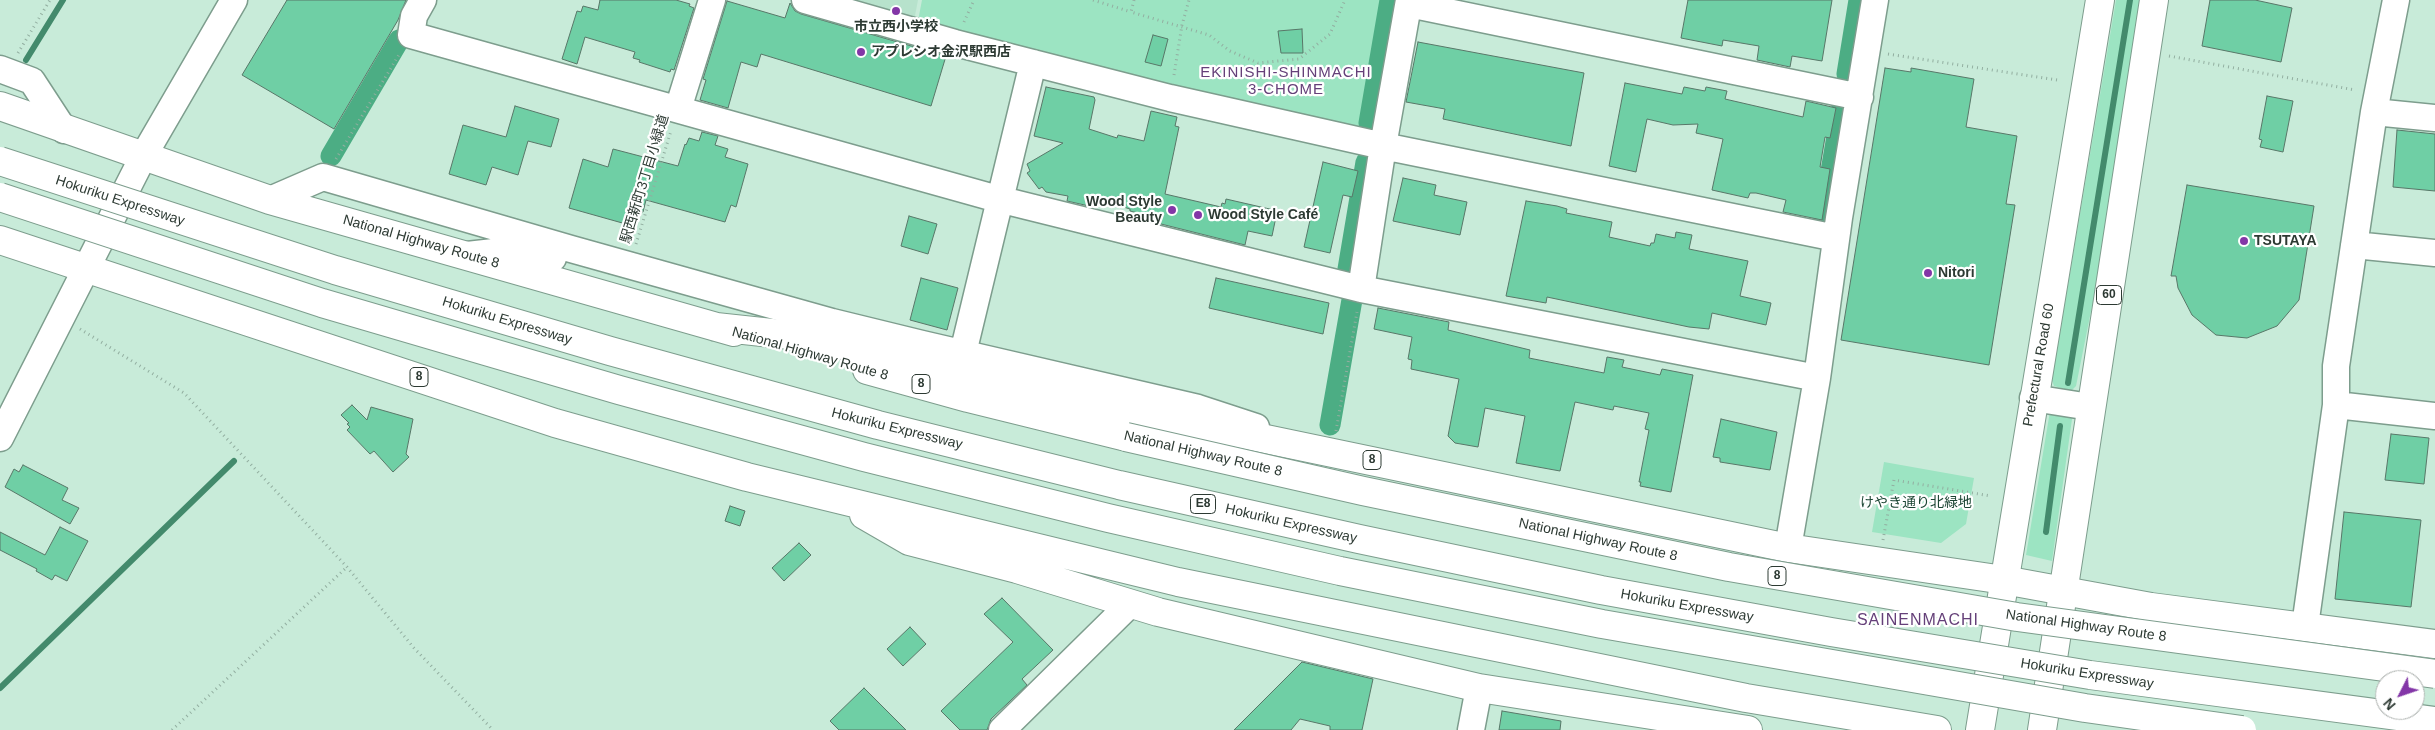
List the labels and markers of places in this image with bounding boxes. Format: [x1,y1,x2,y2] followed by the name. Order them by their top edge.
[890,5,902,17] marker: 市立西小学校
[854,19,938,35] place label: 市立西小学校
[871,44,1011,60] place label: アプレシオ金沢駅西店
[855,46,867,58] marker: アプレシオ金沢駅西店
[1086,194,1162,226] place label: Wood Style Beauty
[1166,204,1178,216] marker: Wood Style Beauty
[1208,207,1318,223] place label: Wood Style Café
[1192,209,1204,221] marker: Wood Style Café
[2254,233,2317,249] place label: TSUTAYA
[2238,235,2250,247] marker: TSUTAYA
[1938,265,1975,281] place label: Nitori
[1922,267,1934,279] marker: Nitori

